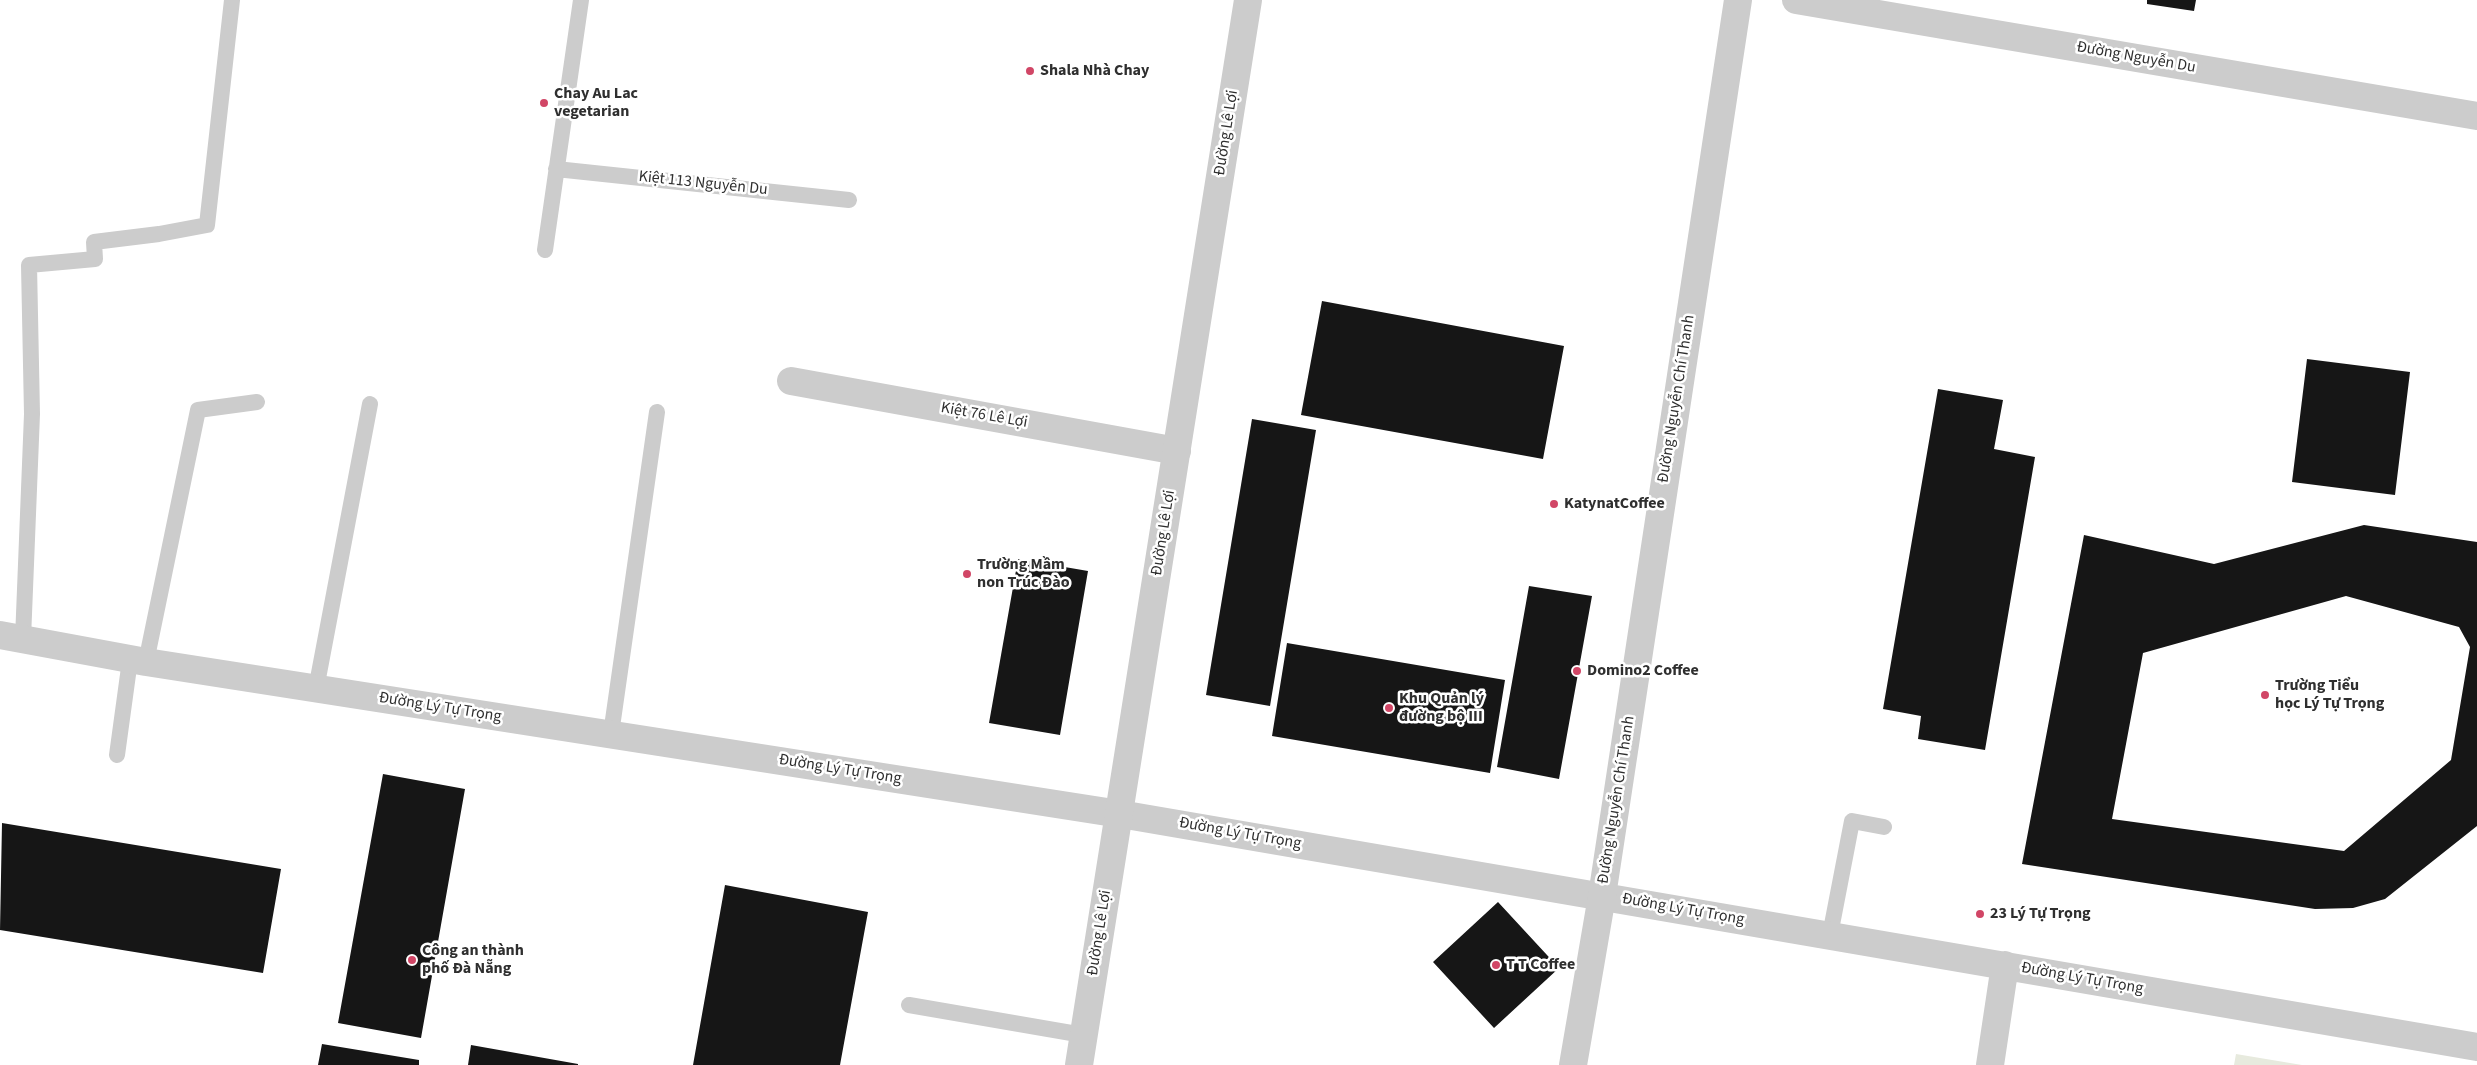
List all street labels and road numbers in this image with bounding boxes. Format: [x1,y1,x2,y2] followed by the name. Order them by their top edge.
[2075,38,2197,78] street label: Đường Nguyễn Du
[1211,89,1243,177] street label: Đường Lê Lợi
[638,168,768,200] street label: Kiệt 113 Nguyễn Du
[1654,314,1700,484] street label: Đường Nguyễn Chí Thanh
[939,399,1029,433] street label: Kiệt 76 Lê Lợi
[1148,489,1180,577] street label: Đường Lê Lợi
[377,689,503,727] street label: Đường Lý Tự Trọng
[1594,715,1640,885] street label: Đường Nguyễn Chí Thanh
[777,751,903,789] street label: Đường Lý Tự Trọng
[1177,814,1303,854] street label: Đường Lý Tự Trọng
[1084,889,1116,977] street label: Đường Lê Lợi
[1620,890,1746,930] street label: Đường Lý Tự Trọng
[2019,959,2145,999] street label: Đường Lý Tự Trọng

